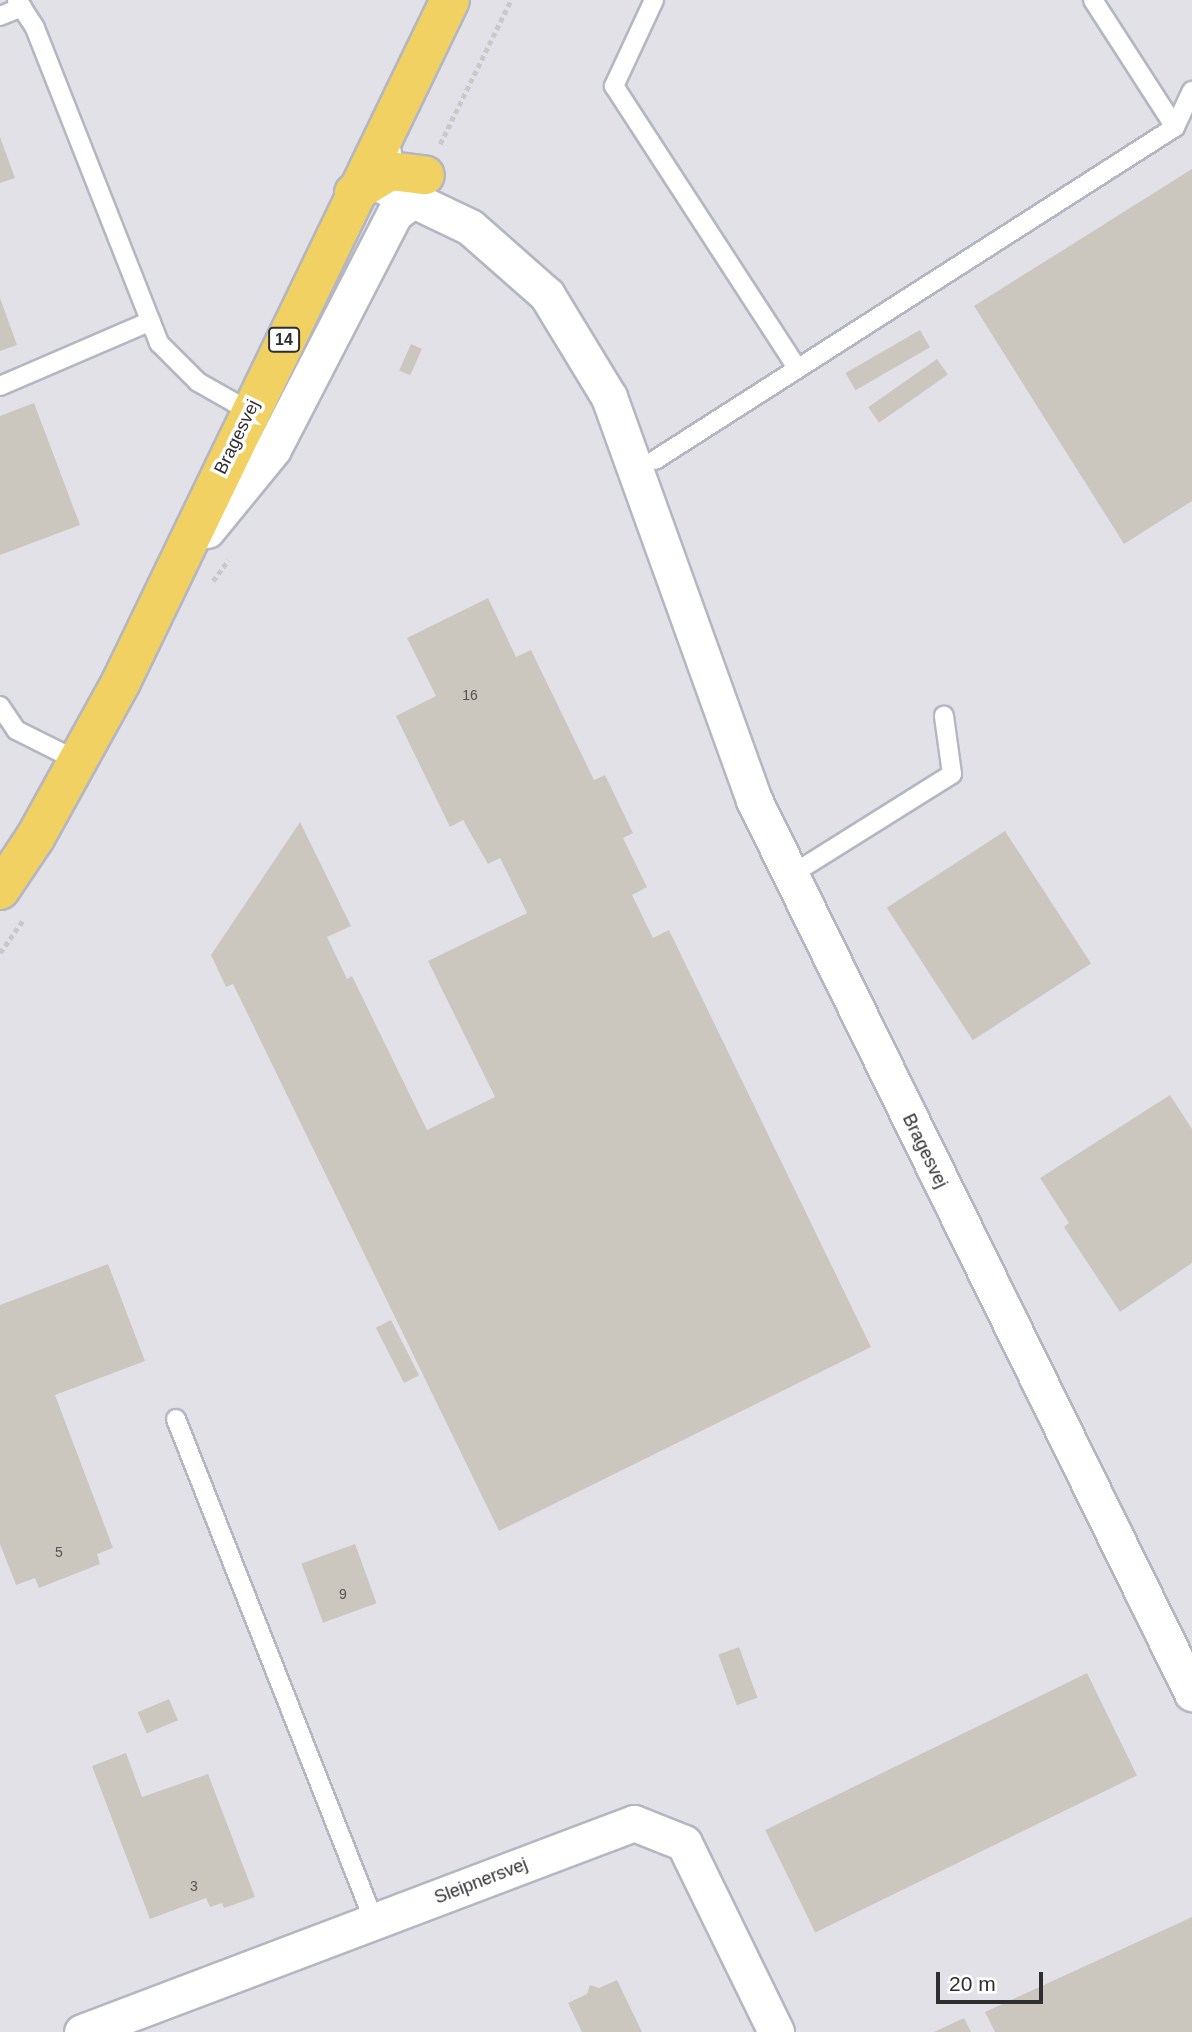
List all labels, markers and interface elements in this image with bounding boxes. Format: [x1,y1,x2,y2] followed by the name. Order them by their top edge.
[266,328,302,352] road number: 14
[210,396,264,478] street label: Bragesvej
[462,687,478,703] house number: 16
[898,1110,952,1192] street label: Bragesvej
[55,1544,63,1560] house number: 5
[339,1586,347,1602] house number: 9
[431,1853,531,1909] street label: Sleipnersvej
[190,1878,198,1894] house number: 3
[940,1958,1047,2002] scale bar
[949,1972,996,1995] text: 20 m

